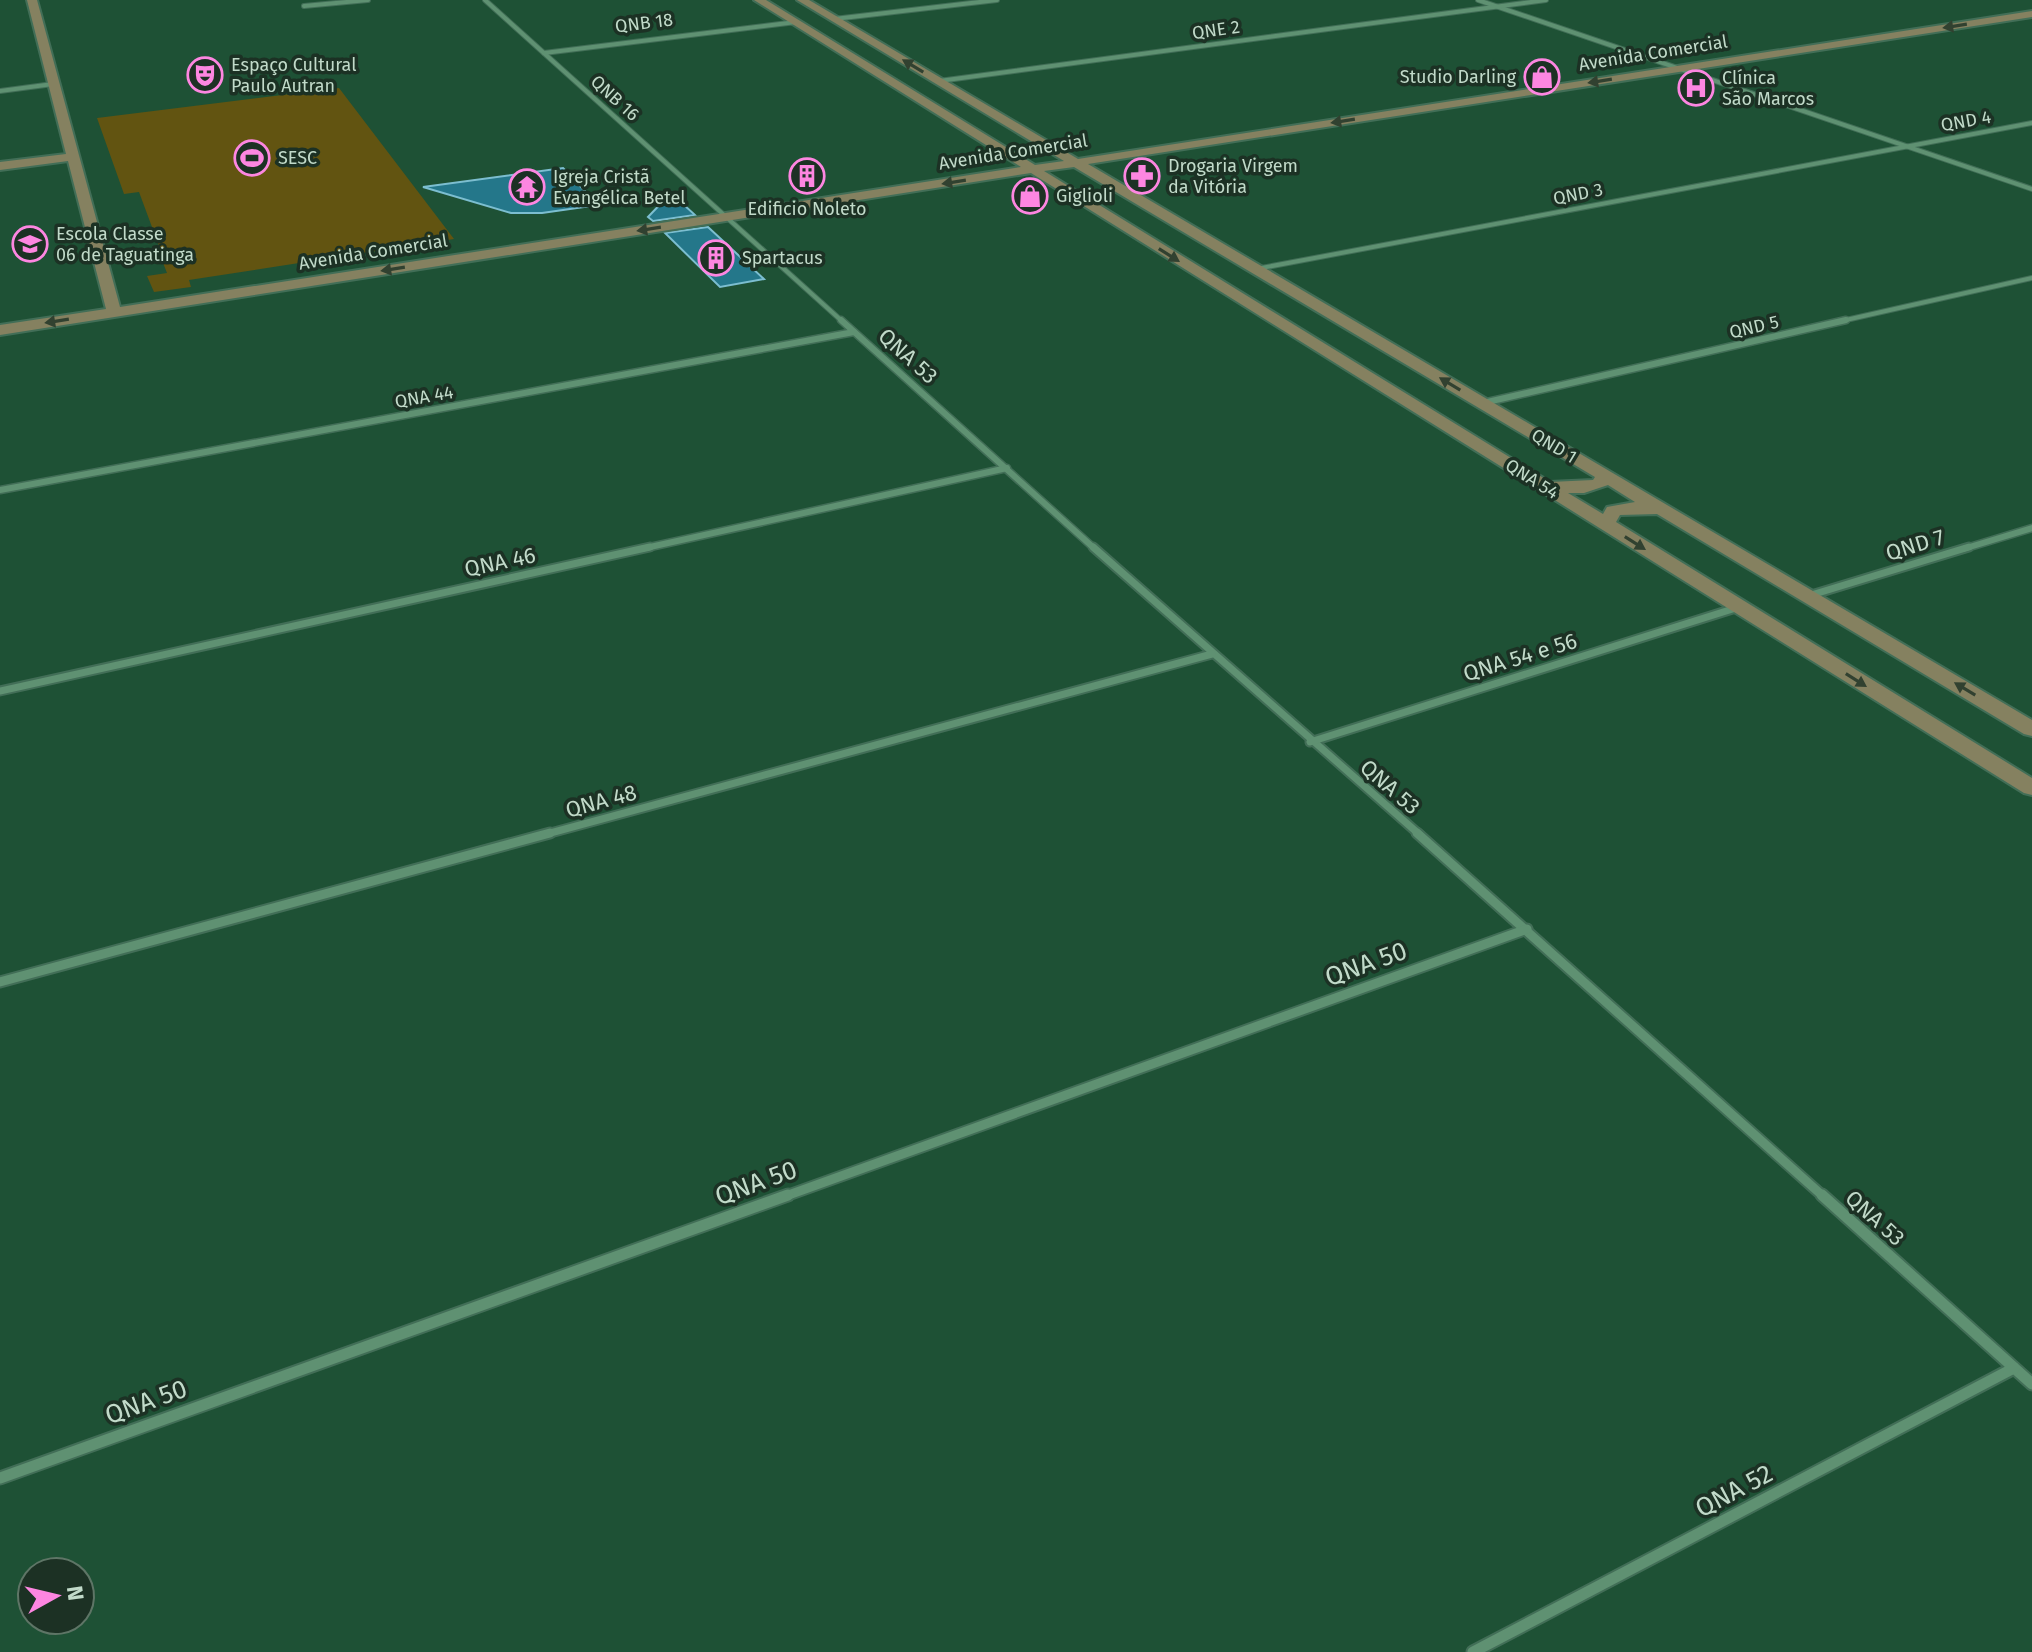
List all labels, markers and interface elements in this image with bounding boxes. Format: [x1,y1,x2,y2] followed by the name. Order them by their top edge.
[614,9,674,37] street label: QNB 18
[1191,16,1241,44] street label: QNE 2
[1942,20,1967,33] one-way arrow
[1577,30,1729,76] street label: Avenida Comercial
[231,54,356,97] place label: Espaço Cultural Paulo Autran
[186,56,224,94] theatre icon: Espaço Cultural Paulo Autran
[1523,58,1561,96] shop icon: Studio Darling
[902,59,924,73] one-way arrow
[1400,66,1517,88] place label: Studio Darling
[1722,67,1814,110] place label: Clínica São Marcos
[1677,69,1715,107] hospital icon: Clínica São Marcos
[586,70,644,126] street label: QNB 16
[1587,75,1612,88] one-way arrow
[1939,106,1993,136] street label: QND 4
[1330,115,1355,128] one-way arrow
[937,129,1089,175] street label: Avenida Comercial
[233,139,271,177] sports icon: SESC
[278,147,317,169] place label: SESC
[1168,155,1298,198] place label: Drogaria Virgem da Vitória
[788,157,826,195] building icon: Edificio Noleto
[1123,157,1161,195] pharmacy icon: Drogaria Virgem da Vitória
[553,166,685,209] place label: Igreja Cristã Evangélica Betel
[508,168,546,206] temple icon: Igreja Cristã Evangélica Betel
[941,176,966,189] one-way arrow
[1011,177,1049,215] shop icon: Giglioli
[1551,178,1605,210] street label: QND 3
[1056,185,1113,207] place label: Giglioli
[748,198,866,220] place label: Edificio Noleto
[56,223,194,266] place label: Escola Classe 06 de Taguatinga
[637,223,662,235] one-way arrow
[11,225,49,263] school or university icon: Escola Classe 06 de Taguatinga
[297,229,449,275] street label: Avenida Comercial
[697,239,735,277] building icon: Spartacus
[742,247,823,269] place label: Spartacus
[1158,248,1180,262] one-way arrow
[380,263,405,276] one-way arrow
[1727,311,1781,343] street label: QND 5
[44,315,69,328] one-way arrow
[873,322,943,390] street label: QNA 53
[1439,377,1461,391] one-way arrow
[393,381,455,413] street label: QNA 44
[1527,424,1581,468] street label: QND 1
[1501,454,1563,504] street label: QNA 54
[1882,523,1948,567] street label: QND 7
[1624,535,1646,549] one-way arrow
[462,541,538,583] street label: QNA 46
[1460,627,1580,687] street label: QNA 54 e 56
[1845,672,1867,686] one-way arrow
[1954,682,1976,696] one-way arrow
[1355,754,1425,820] street label: QNA 53
[562,779,640,823] street label: QNA 48
[1321,935,1411,993] street label: QNA 50
[711,1154,801,1212] street label: QNA 50
[1840,1184,1910,1252] street label: QNA 53
[101,1373,191,1431] street label: QNA 50
[1690,1458,1778,1524] street label: QNA 52
[16,1556,96,1636] north arrow
[61,1584,90,1602] text: N

